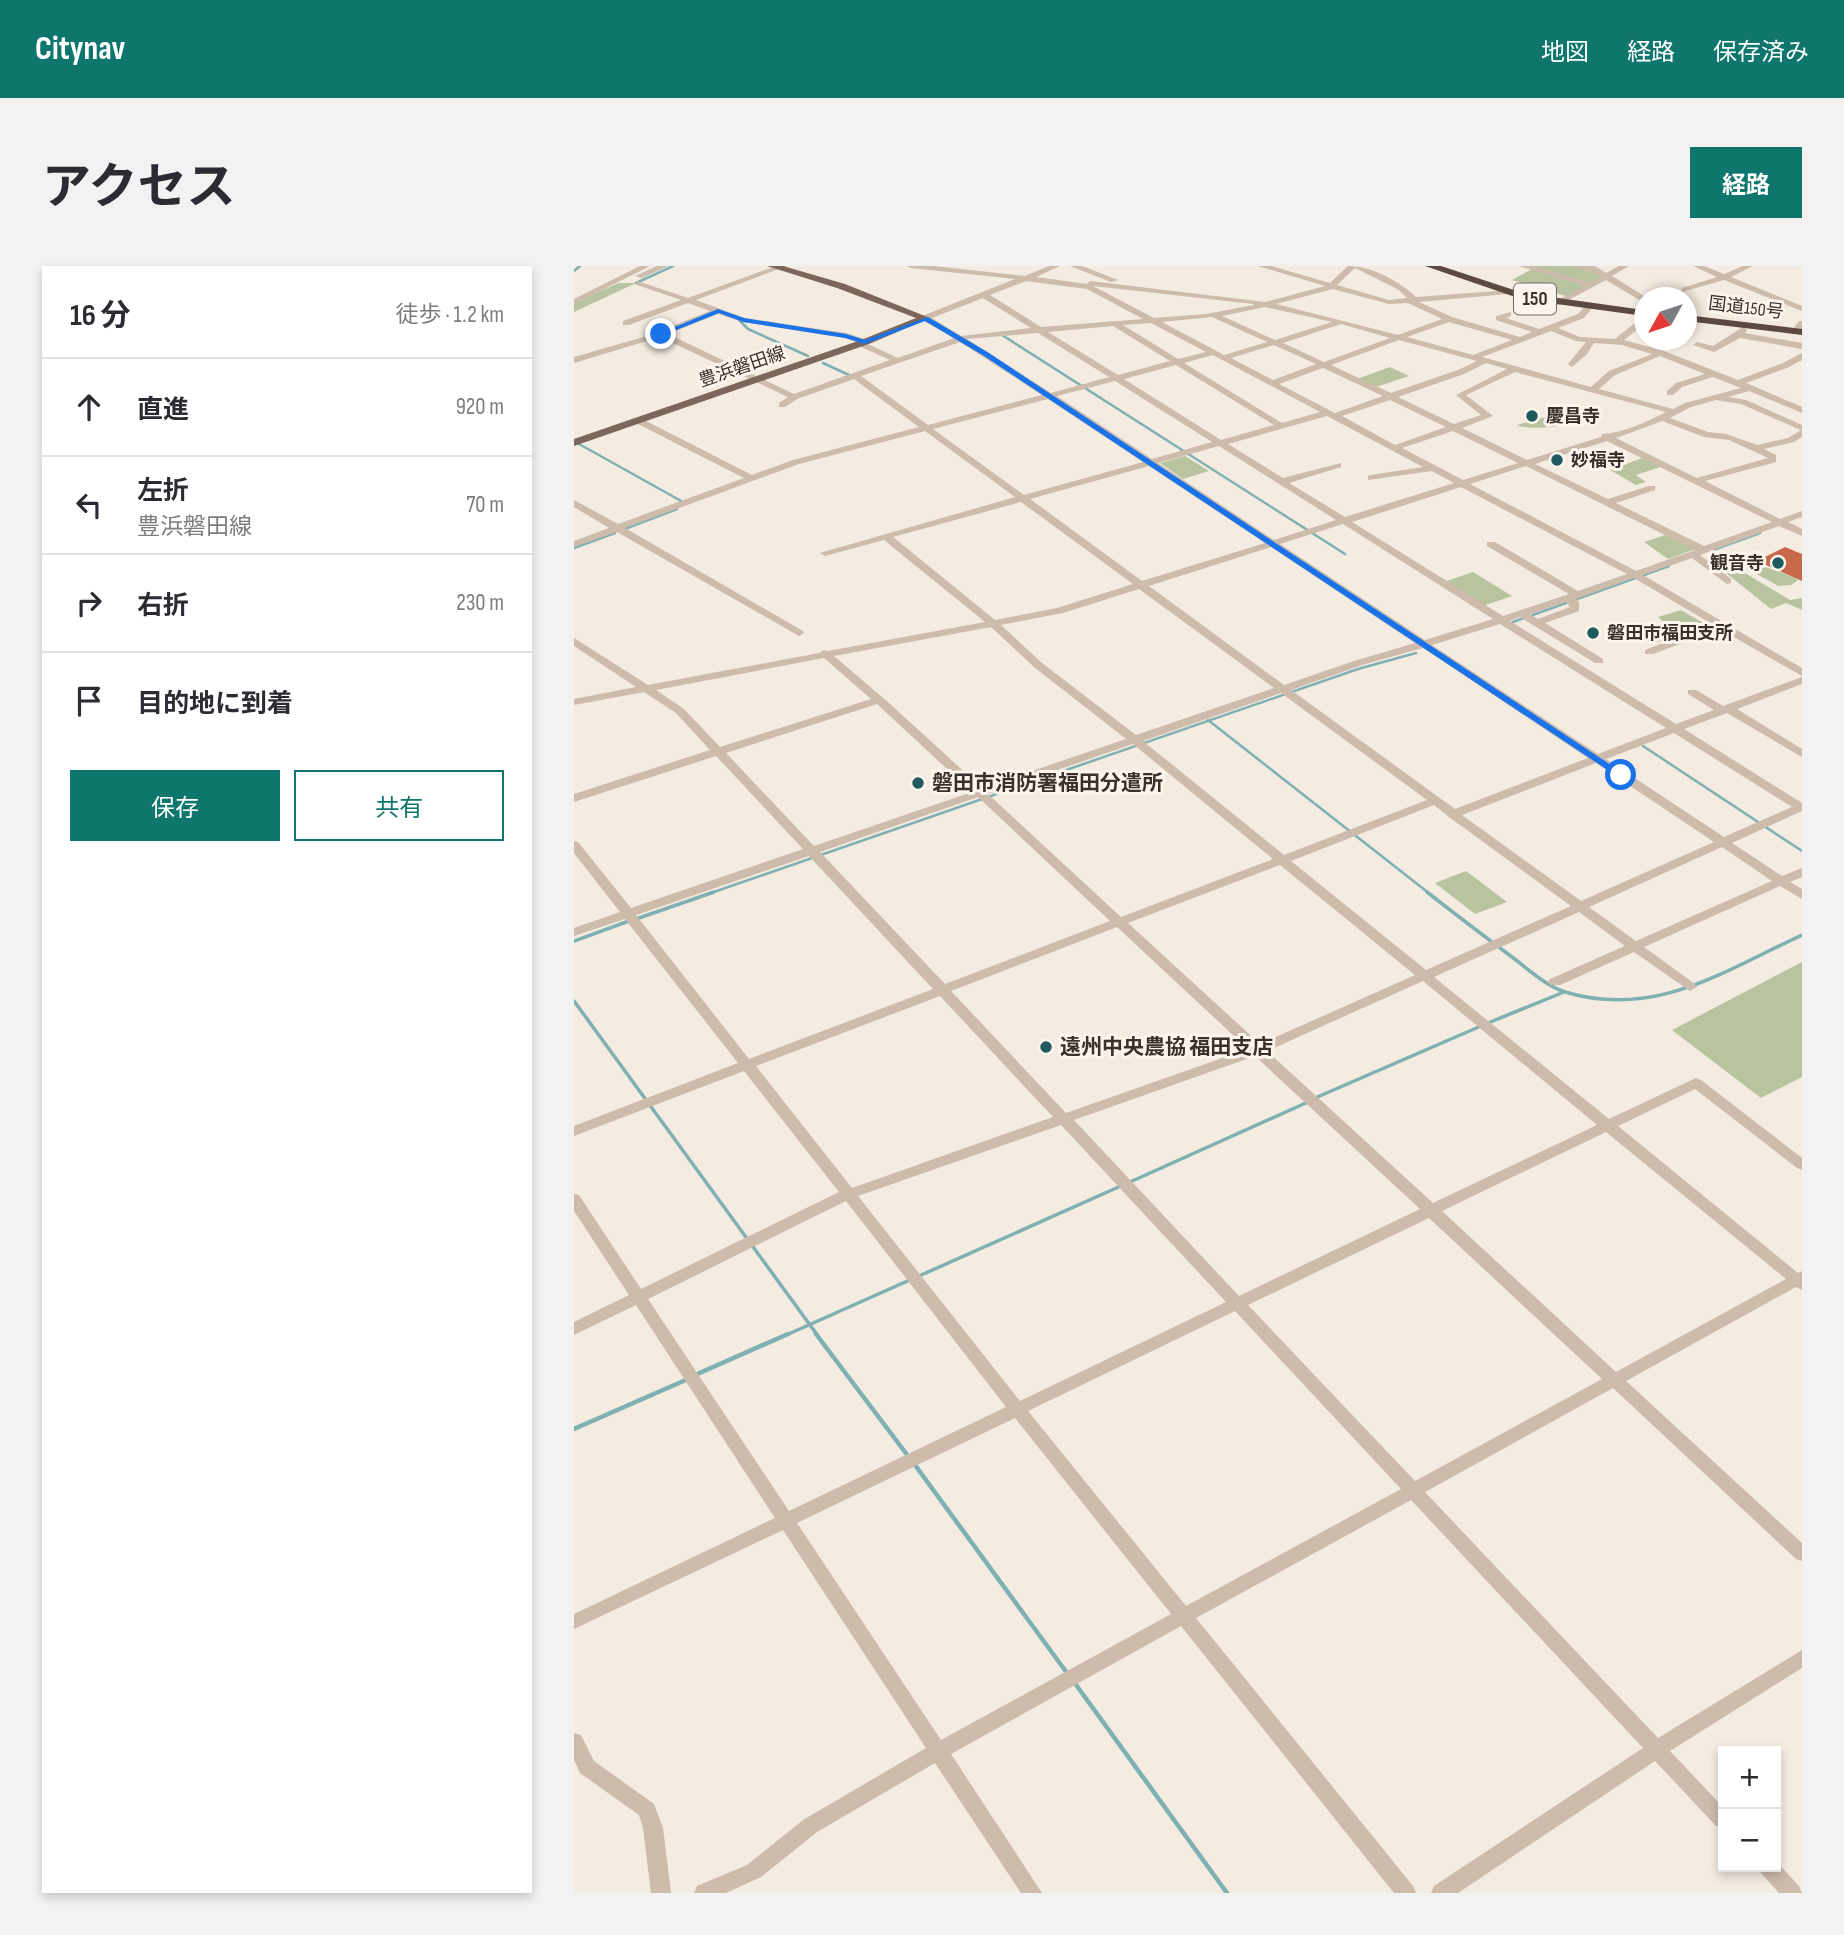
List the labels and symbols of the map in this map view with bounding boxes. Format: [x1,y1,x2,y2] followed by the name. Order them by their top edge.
[1514,284,1556,314] road number: 150
[1634,287,1697,350] north arrow
[1707,293,1785,323] street label: 国道150号
[645,318,676,349] route end
[696,342,788,392] street label: 豊浜磐田線
[1546,406,1600,427] place label: 慶昌寺
[1524,408,1540,424] marker: 慶昌寺
[1571,450,1625,471] place label: 妙福寺
[1549,452,1565,468] marker: 妙福寺
[1710,553,1764,574] place label: 観音寺
[1770,555,1786,571] marker: 観音寺
[1607,623,1733,644] place label: 磐田市福田支所
[1585,625,1601,641] marker: 磐田市福田支所
[1605,759,1636,790] route start
[932,771,1163,796] place label: 磐田市消防署福田分遣所
[910,775,926,791] marker: 磐田市消防署福田分遣所
[1060,1035,1273,1060] place label: 遠州中央農協 福田支店
[1038,1039,1054,1055] marker: 遠州中央農協 福田支店

